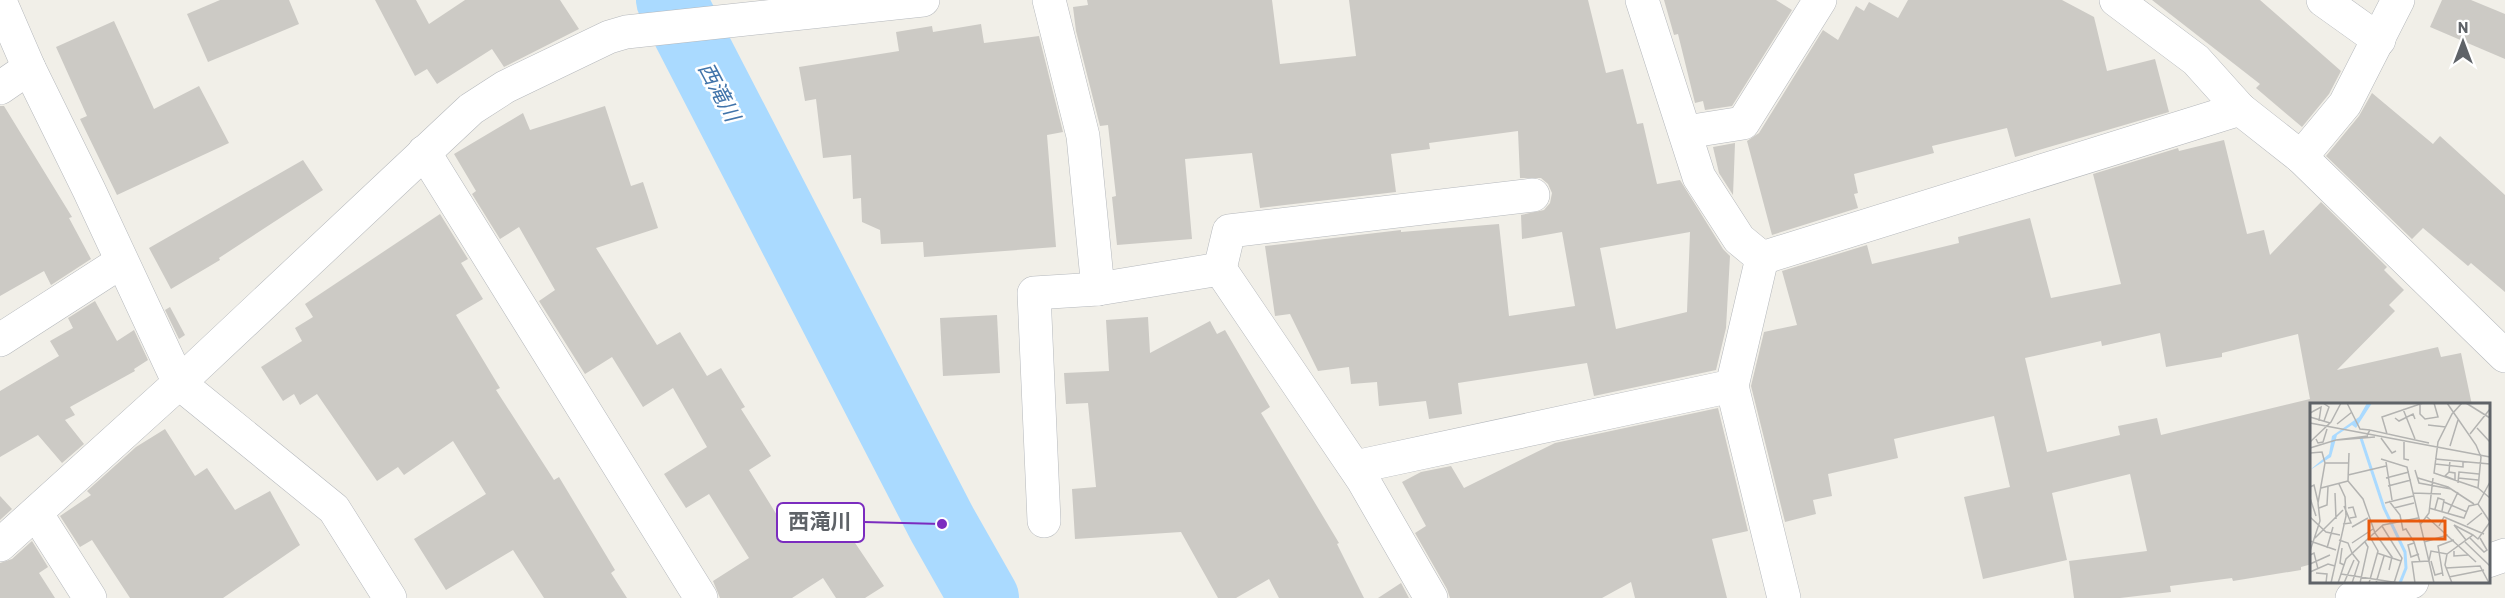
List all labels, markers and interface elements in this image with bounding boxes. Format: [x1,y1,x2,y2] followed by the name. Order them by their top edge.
[2433,12,2493,72] north arrow
[2458,17,2468,36] text: N
[694,58,747,127] water label: 西滝川
[2310,403,2490,583] inset map
[777,503,864,542] callout: 西滝川
[789,508,852,533] text: 西滝川

